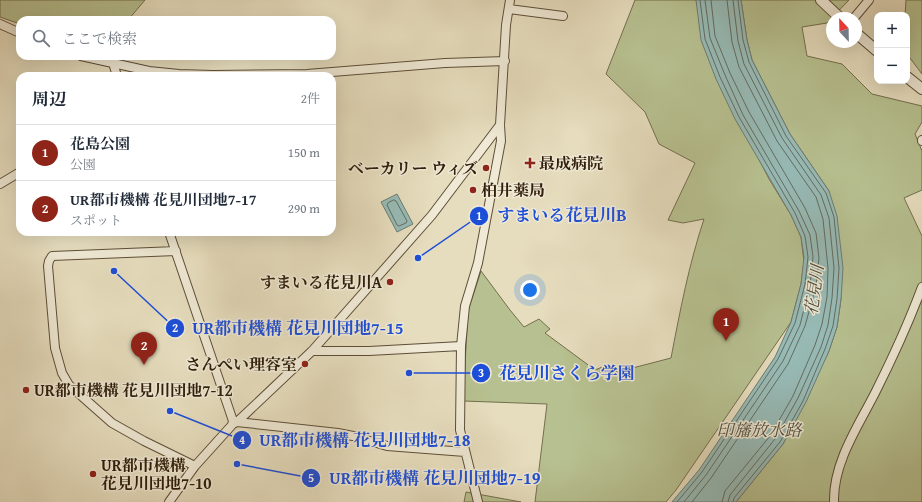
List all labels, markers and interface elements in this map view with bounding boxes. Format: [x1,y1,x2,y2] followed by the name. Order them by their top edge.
[826,12,862,48] north arrow
[874,12,910,84] map controls
[874,12,910,48] button: +
[16,16,336,60] search box
[30,27,52,49] icon: search
[62,28,137,49] text: ここで検索
[874,48,910,84] button: −
[32,86,66,111] text: 周辺
[301,89,320,108] text: 2件
[70,133,130,154] text: 花島公園
[42,143,48,162] text: 1
[288,143,320,162] text: 150 m
[539,151,603,175] place label: 最成病院
[70,155,96,174] text: 公園
[348,156,478,180] place label: ベーカリー ウィズ
[524,157,536,169] marker: 最成病院
[481,163,491,173] marker: ベーカリー ウィズ
[481,178,545,202] place label: 柏井薬局
[468,185,478,195] marker: 柏井薬局
[70,189,256,210] text: UR都市機構 花見川団地7-17
[42,199,48,218] text: 2
[288,199,320,218] text: 290 m
[469,201,634,230] callout: すまいる花見川B
[497,202,627,227] text: すまいる花見川B
[476,207,482,224] text: 1
[70,211,122,230] text: スポット
[798,261,830,317] water label: 花見川
[260,270,383,294] place label: すまいる花見川A
[385,277,395,287] marker: すまいる花見川A
[520,280,540,300] your location
[713,308,739,341] pin: 1
[165,313,412,342] callout: UR都市機構 花見川団地7-15
[192,315,404,340] text: UR都市機構 花見川団地7-15
[172,319,178,336] text: 2
[131,332,157,365] pin: 2
[185,352,297,376] place label: さんぺい理容室
[300,359,310,369] marker: さんぺい理容室
[471,359,643,388] callout: 花見川さくら学園
[499,360,635,385] text: 花見川さくら学園
[478,364,484,381] text: 3
[34,378,233,402] place label: UR都市機構 花見川団地7-12
[21,385,31,395] marker: UR都市機構 花見川団地7-12
[717,417,802,442] water label: 印旛放水路
[232,425,479,454] callout: UR都市機構 花見川団地7-18
[259,427,471,452] text: UR都市機構 花見川団地7-18
[239,431,245,448] text: 4
[101,453,212,495] place label: UR都市機構 花見川団地7-10
[301,463,549,492] callout: UR都市機構 花見川団地7-19
[329,465,541,490] text: UR都市機構 花見川団地7-19
[88,469,98,479] marker: UR都市機構 花見川団地7-10
[308,469,314,486] text: 5

